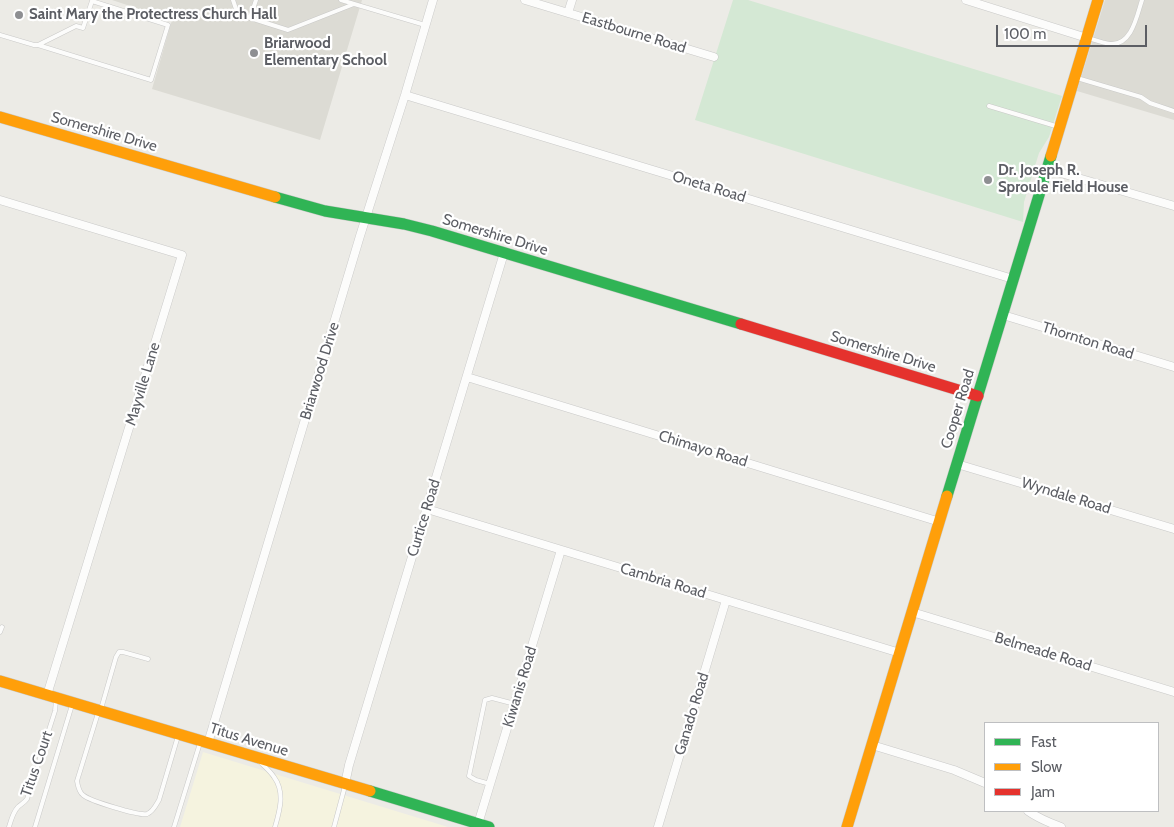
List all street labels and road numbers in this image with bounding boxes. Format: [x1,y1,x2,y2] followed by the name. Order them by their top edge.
[580,9,688,57] street label: Eastbourne Road
[49,108,159,156] street label: Somershire Drive
[670,167,748,207] street label: Oneta Road
[440,210,550,260] street label: Somershire Drive
[1040,319,1136,363] street label: Thornton Road
[297,320,343,422] street label: Briarwood Drive
[828,327,938,377] street label: Somershire Drive
[122,340,164,428] street label: Mayville Lane
[937,367,979,451] street label: Cooper Road
[656,427,750,471] street label: Chimayo Road
[1019,474,1113,518] street label: Wyndale Road
[404,477,444,559] street label: Curtice Road
[618,559,708,603] street label: Cambria Road
[992,629,1094,675] street label: Belmeade Road
[499,644,541,730] street label: Kiwanis Road
[671,671,713,757] street label: Ganado Road
[208,720,290,760] street label: Titus Avenue
[17,729,57,799] street label: Titus Court

